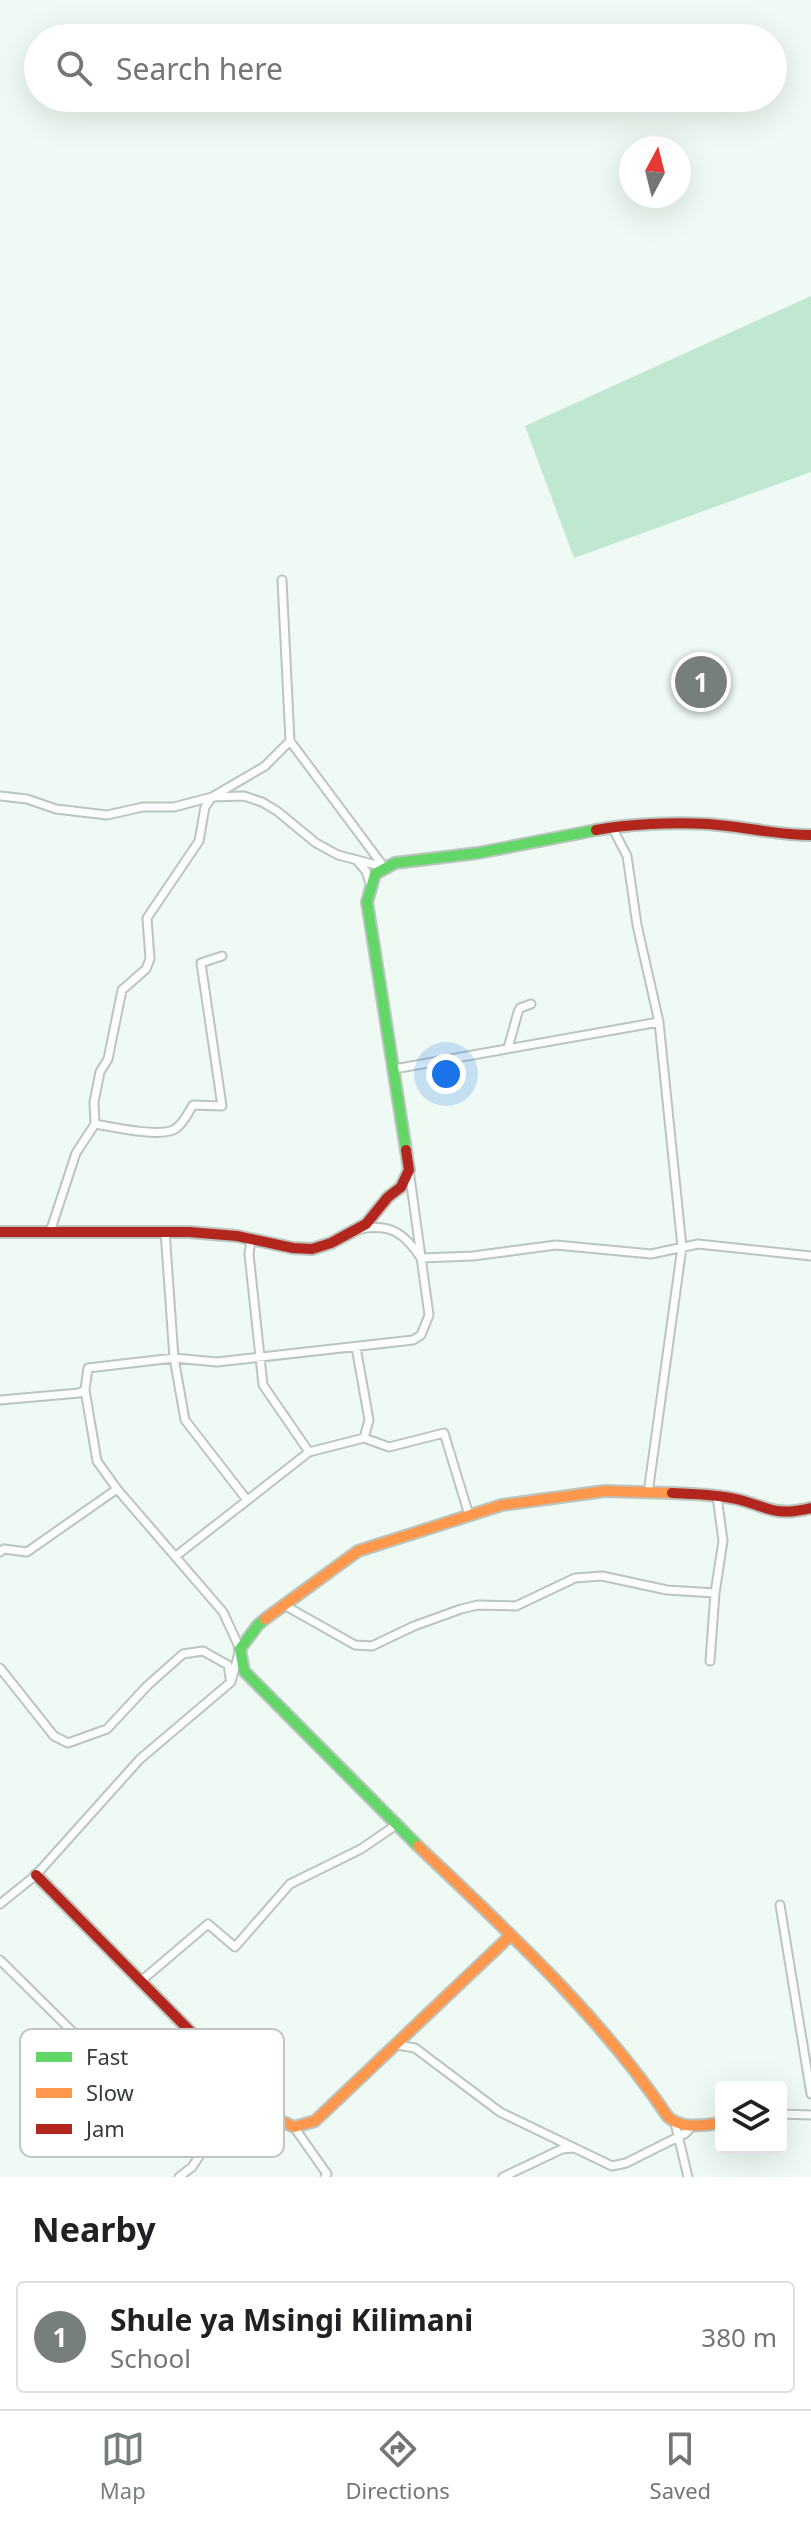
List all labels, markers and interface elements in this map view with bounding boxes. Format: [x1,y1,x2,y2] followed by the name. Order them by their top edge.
[24,24,787,112] search box
[52,46,96,90] icon: search
[116,48,283,89] text: Search here
[619,136,691,208] north arrow
[675,652,727,712] pin: 1
[426,1054,466,1094] your location
[20,2029,284,2157] legend
[86,2041,128,2071] text: Fast
[86,2077,135,2107] text: Slow
[715,2081,787,2153] map controls
[715,2081,787,2153] button: layers
[84,2113,125,2143] text: Jam
[32,2206,156,2252] text: Nearby
[110,2299,473,2340] text: Shule ya Msingi Kilimani
[53,2319,67,2355] text: 1
[701,2319,777,2355] text: 380 m
[110,2340,191,2376] text: School
[100,2427,146,2505] tab: Map
[345,2427,450,2505] tab: Directions
[650,2427,711,2505] tab: Saved

